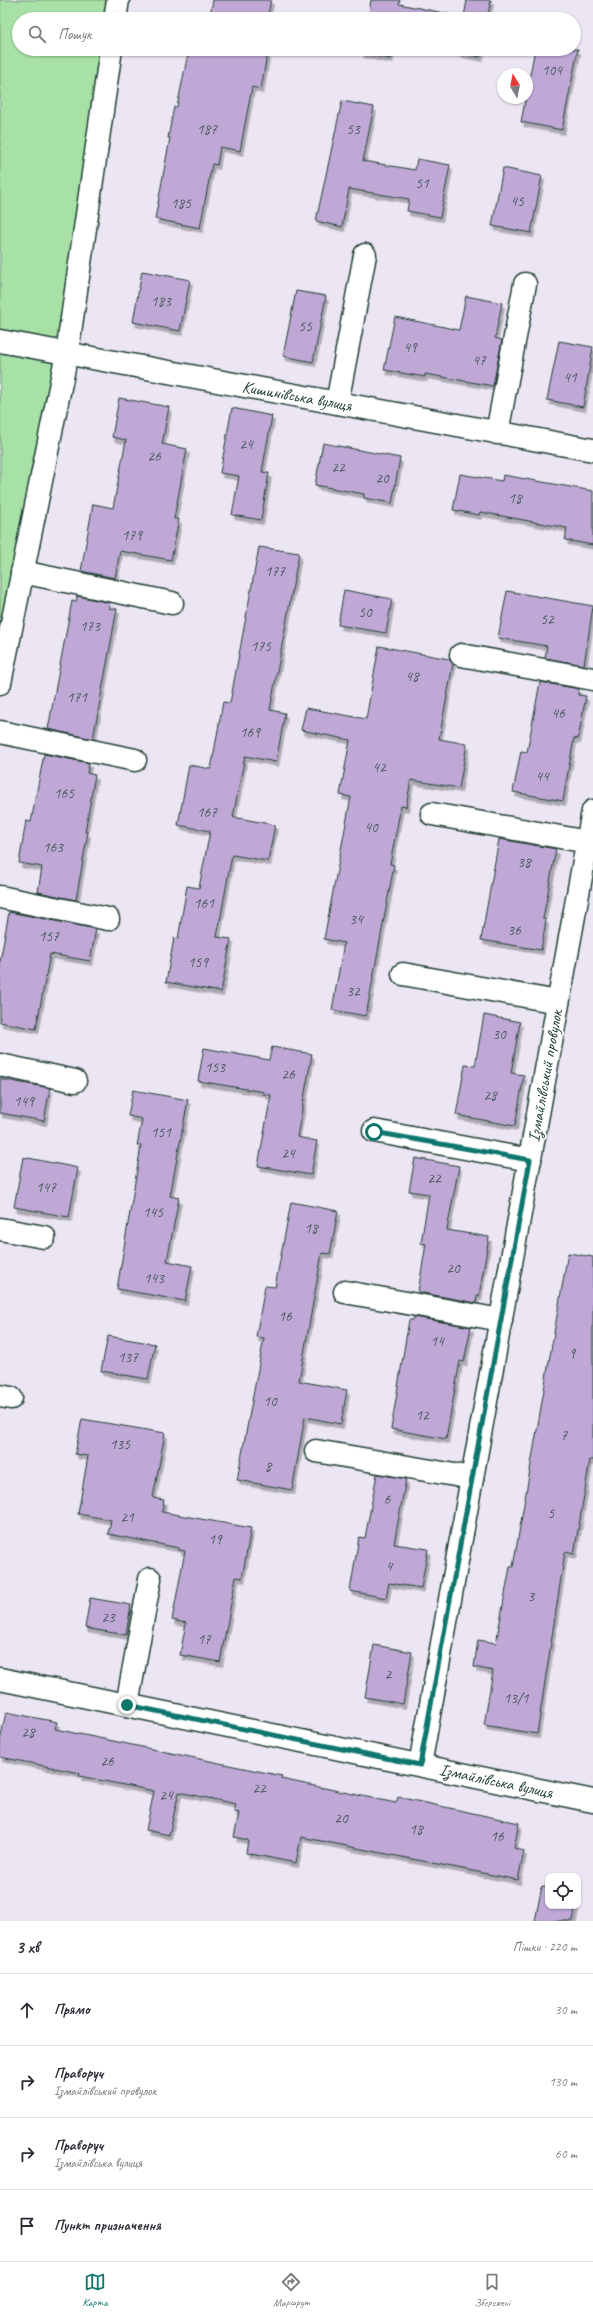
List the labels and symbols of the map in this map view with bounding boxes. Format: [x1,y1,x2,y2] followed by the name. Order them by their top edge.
[542,61,563,80] house number: 104
[497,68,533,104] north arrow
[197,120,218,139] house number: 187
[346,120,361,139] house number: 53
[415,174,430,193] house number: 51
[510,192,525,211] house number: 45
[171,194,192,213] house number: 185
[151,292,172,311] house number: 183
[298,317,313,336] house number: 55
[403,338,418,357] house number: 49
[472,351,487,370] house number: 47
[563,368,578,387] house number: 41
[241,376,354,416] street label: Кишинівська вулиця
[239,435,254,454] house number: 24
[147,447,162,466] house number: 26
[331,458,346,477] house number: 22
[375,469,390,488] house number: 20
[508,489,523,508] house number: 18
[122,526,143,545] house number: 179
[265,562,286,581] house number: 177
[358,603,373,622] house number: 50
[540,610,555,629] house number: 52
[80,617,101,636] house number: 173
[251,637,272,656] house number: 175
[405,667,420,686] house number: 48
[67,688,88,707] house number: 171
[551,704,566,723] house number: 46
[240,723,261,742] house number: 169
[372,758,387,777] house number: 42
[535,767,550,786] house number: 44
[54,784,75,803] house number: 165
[197,803,218,822] house number: 167
[364,818,379,837] house number: 40
[43,838,64,857] house number: 163
[517,853,532,872] house number: 38
[194,894,215,913] house number: 161
[349,910,364,929] house number: 34
[507,921,522,940] house number: 36
[39,927,60,946] house number: 157
[188,953,209,972] house number: 159
[346,982,361,1001] house number: 32
[523,1007,568,1144] street label: Ізмайлівський провулок
[492,1025,507,1044] house number: 30
[205,1058,226,1077] house number: 153
[281,1065,296,1084] house number: 26
[483,1086,498,1105] house number: 28
[14,1092,35,1111] house number: 149
[151,1123,172,1142] house number: 151
[365,1123,383,1141] route start
[281,1144,296,1163] house number: 24
[427,1169,442,1188] house number: 22
[36,1178,57,1197] house number: 147
[143,1203,164,1222] house number: 145
[304,1219,319,1238] house number: 18
[446,1259,461,1278] house number: 20
[144,1269,165,1288] house number: 143
[278,1307,293,1326] house number: 16
[430,1332,445,1351] house number: 14
[569,1344,577,1363] house number: 9
[118,1348,139,1367] house number: 137
[263,1392,278,1411] house number: 10
[415,1406,430,1425] house number: 12
[561,1426,569,1445] house number: 7
[110,1435,131,1454] house number: 135
[265,1457,273,1476] house number: 8
[384,1490,392,1509] house number: 6
[548,1504,556,1523] house number: 5
[120,1508,135,1527] house number: 21
[208,1530,223,1549] house number: 19
[386,1557,394,1576] house number: 4
[528,1587,536,1606] house number: 3
[101,1608,116,1627] house number: 23
[197,1630,212,1649] house number: 17
[385,1665,393,1684] house number: 2
[503,1689,530,1708] house number: 13/1
[118,1696,136,1714] route end
[21,1723,36,1742] house number: 28
[100,1752,115,1771] house number: 26
[437,1759,555,1804] street label: Ізмайлівська вулиця
[252,1779,267,1798] house number: 22
[159,1786,174,1805] house number: 24
[334,1809,349,1828] house number: 20
[409,1820,424,1839] house number: 18
[490,1827,505,1846] house number: 16

